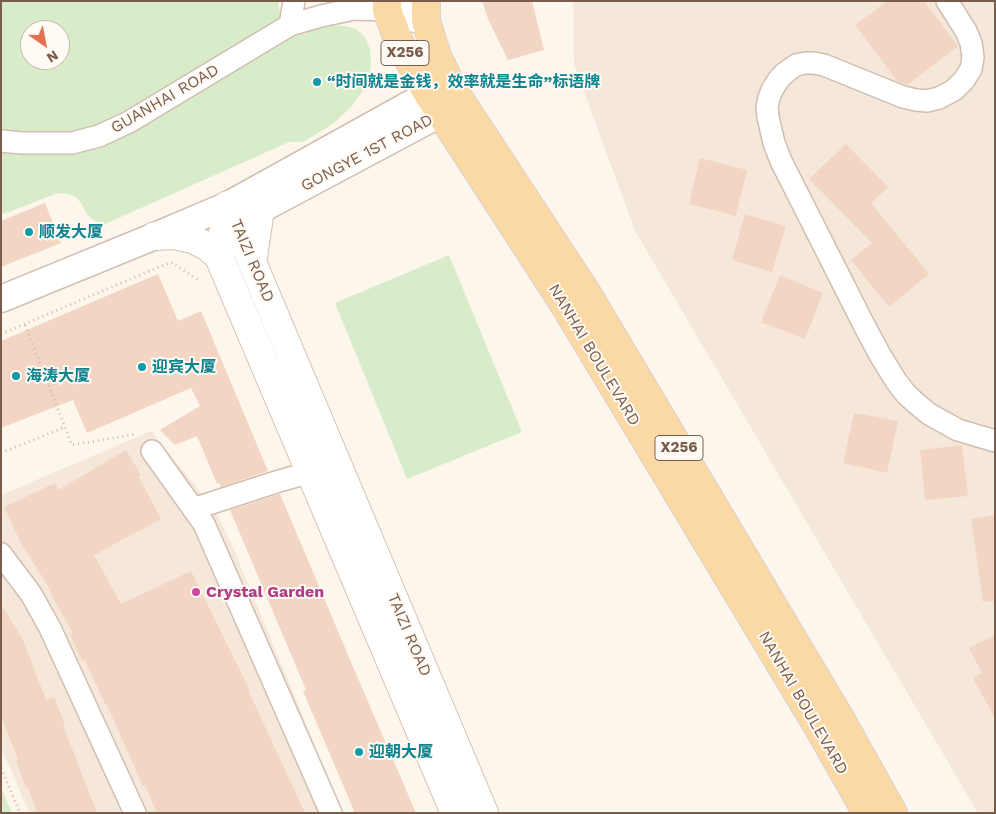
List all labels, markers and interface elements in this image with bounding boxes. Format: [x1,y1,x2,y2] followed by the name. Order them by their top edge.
[20,20,70,70] north arrow
[381,40,429,66] road number: X256
[44,47,61,66] text: N
[108,60,222,138] street label: GUANHAI ROAD
[327,72,600,92] place label: “时间就是金钱，效率就是生命”标语牌
[311,76,323,88] marker: “时间就是金钱，效率就是生命”标语牌
[298,110,436,196] street label: GONGYE 1ST ROAD
[226,217,278,305] street label: TAIZI ROAD
[39,222,103,242] place label: 顺发大厦
[23,226,35,238] marker: 顺发大厦
[544,281,644,429] street label: NANHAI BOULEVARD
[152,357,216,377] place label: 迎宾大厦
[136,361,148,373] marker: 迎宾大厦
[26,366,90,386] place label: 海涛大厦
[10,370,22,382] marker: 海涛大厦
[655,436,703,460] road number: X256
[206,582,324,602] place label: Crystal Garden
[190,586,202,598] marker: Crystal Garden
[383,591,435,679] street label: TAIZI ROAD
[754,628,852,778] street label: NANHAI BOULEVARD
[369,742,433,762] place label: 迎朝大厦
[353,746,365,758] marker: 迎朝大厦

